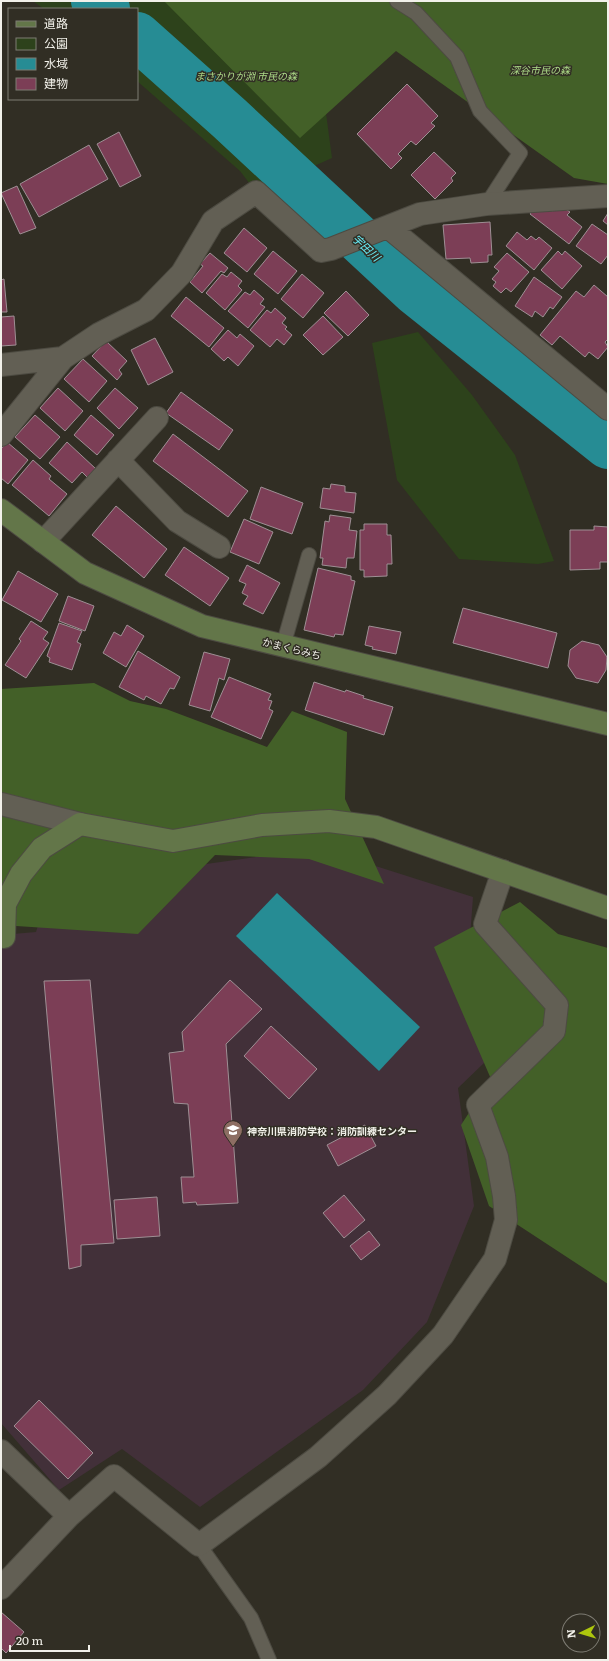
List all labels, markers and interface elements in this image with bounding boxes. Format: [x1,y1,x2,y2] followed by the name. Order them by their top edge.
[8,8,138,100] legend
[44,14,68,32] text: 道路
[44,34,68,52] text: 公園
[44,54,68,72] text: 水域
[510,62,571,77] park label: 深谷市民の森
[195,68,298,83] park label: まさかりが淵 市民の森
[44,74,68,92] text: 建物
[349,230,385,265] water label: 宇田川
[261,633,323,663] street label: かまくらみち
[222,1119,244,1147] school or university icon: 神奈川県消防学校：消防訓練センター
[247,1123,417,1138] place label: 神奈川県消防学校：消防訓練センター
[561,1613,601,1653] north arrow
[10,1627,89,1653] scale bar
[562,1629,578,1639] text: N
[16,1631,43,1649] text: 20 m

